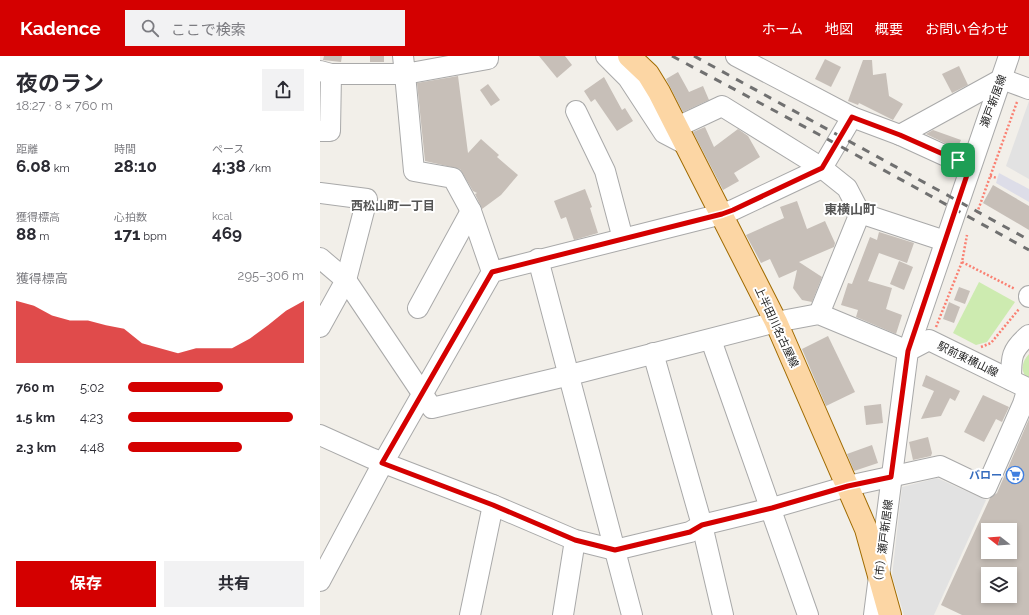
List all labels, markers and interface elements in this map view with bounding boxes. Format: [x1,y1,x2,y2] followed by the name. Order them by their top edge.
[125,10,405,46] search box
[20,17,101,39] text: Kadence
[139,17,161,39] icon: search
[171,21,246,39] text: ここで検索
[761,21,803,37] text: ホーム
[825,21,853,37] text: 地図
[875,21,903,37] text: 概要
[925,21,1009,37] text: お問い合わせ
[262,69,304,111] button: share
[16,70,104,96] text: 夜のラン
[978,73,1009,129] street label: 瀬戸新居線
[16,98,113,113] text: 18:27 · 8 × 760 m
[16,143,38,156] text: 距離
[114,143,136,156] text: 時間
[212,143,244,156] text: ペース
[941,143,975,177] pin
[947,149,969,171] icon: arrive
[16,156,51,176] text: 6.08
[114,156,157,176] text: 28:10
[212,156,246,176] text: 4:38
[51,162,70,175] text: km
[246,162,271,175] text: /km
[351,199,435,213] district label: 西松山町一丁目
[824,202,876,217] district label: 東横山町
[212,210,233,223] text: kcal
[16,211,60,224] text: 獲得標高
[114,211,147,224] text: 心拍数
[212,223,242,243] text: 469
[16,224,37,244] text: 88
[114,224,140,244] text: 171
[37,230,49,243] text: m
[140,230,167,243] text: bpm
[238,268,304,283] text: 295–306 m
[16,271,68,286] text: 獲得標高
[752,285,801,370] street label: 上半田川名古屋線
[935,339,1000,380] street label: 駅前東横山線
[16,380,54,395] text: 760 m
[80,380,104,395] text: 5:02
[16,410,55,425] text: 1.5 km
[80,410,103,425] text: 4:23
[16,440,56,455] text: 2.3 km
[80,440,104,455] text: 4:48
[1005,465,1025,485] supermarket icon: バロー
[969,469,1002,482] place label: バロー
[872,499,895,588] street label: （市）瀬戸新居線
[981,523,1017,559] north arrow
[981,523,1017,603] map controls
[16,561,156,607] button: 保存
[164,561,304,607] button: 共有
[981,567,1017,603] button: layers

